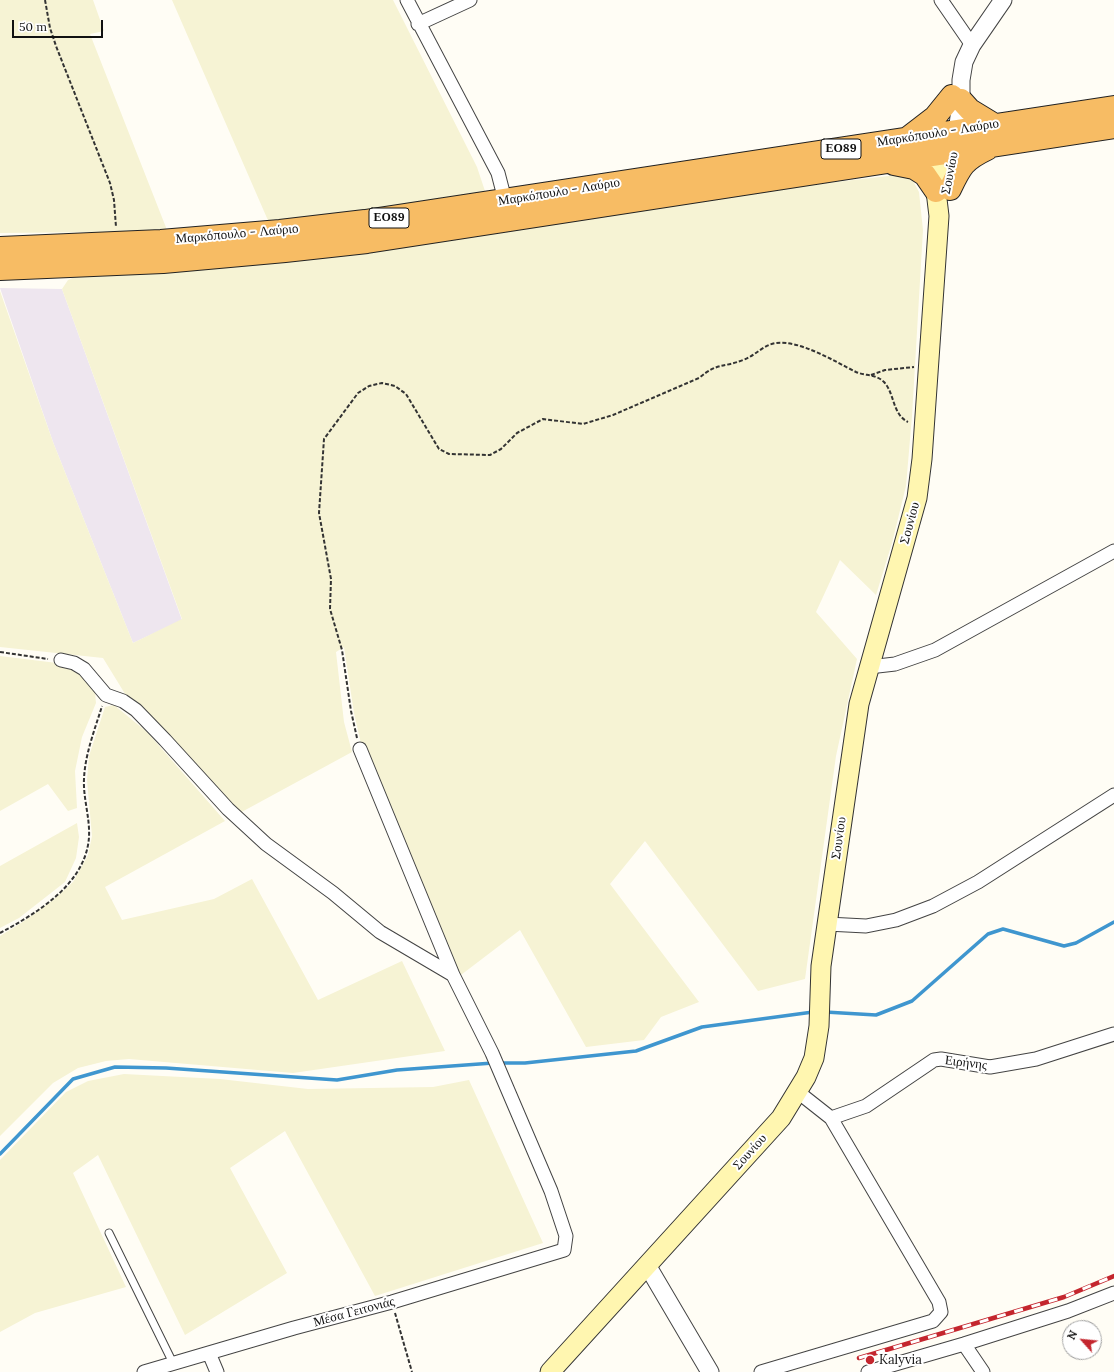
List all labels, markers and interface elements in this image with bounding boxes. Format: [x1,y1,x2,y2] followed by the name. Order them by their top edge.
[14,12,105,38] scale bar
[19,19,47,34] text: 50 m
[876,116,1000,150] street label: Μαρκόπουλο - Λαύριο
[821,139,861,159] road number: ΕΟ89
[938,150,962,196] street label: Σουνίου
[497,175,621,209] street label: Μαρκόπουλο - Λαύριο
[369,208,409,228] road number: ΕΟ89
[175,221,299,247] street label: Μαρκόπουλο - Λαύριο
[897,500,923,546] street label: Σουνίου
[828,816,850,860] street label: Σουνίου
[944,1053,988,1073] street label: Ειρήνης
[730,1131,770,1173] street label: Σουνίου
[312,1294,396,1330] street label: Μέσα Γειτονιάς
[1062,1320,1102,1360] north arrow
[1064,1328,1080,1342] text: N
[879,1352,922,1368] place label: Kalyvia
[864,1354,876,1366] marker: Kalyvia

